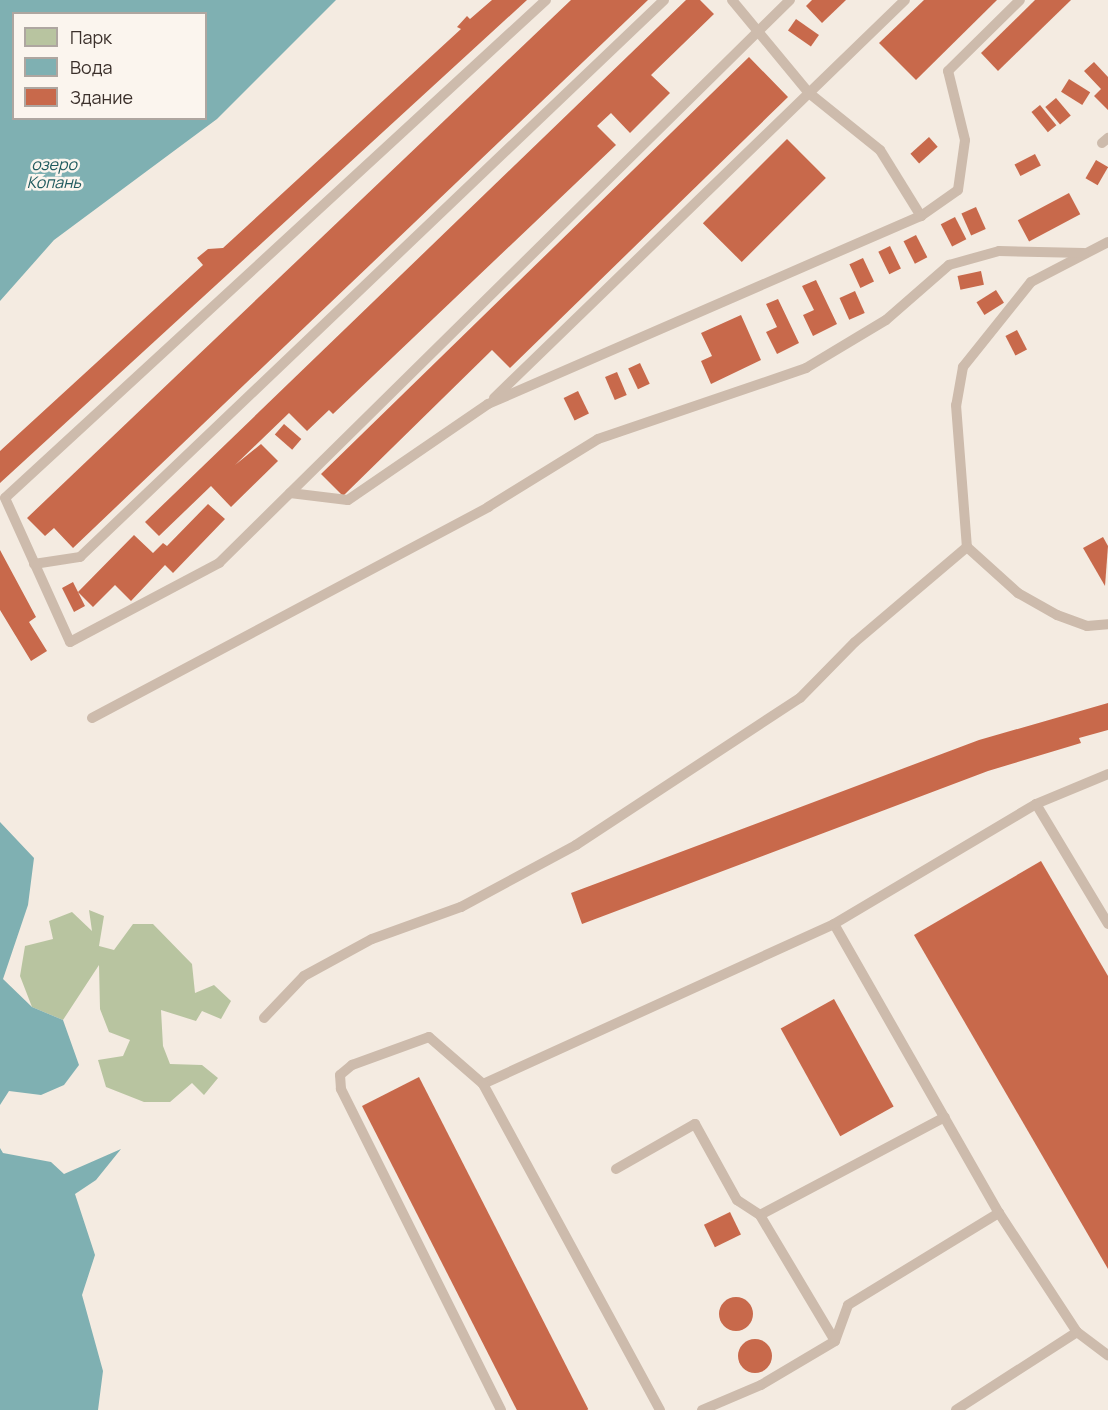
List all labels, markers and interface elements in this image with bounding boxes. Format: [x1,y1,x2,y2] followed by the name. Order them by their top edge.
[12,12,207,120] legend
[70,25,112,49] text: Парк
[70,55,112,79] text: Вода
[70,85,133,109] text: Здание
[27,154,81,192] water label: озеро Копань

